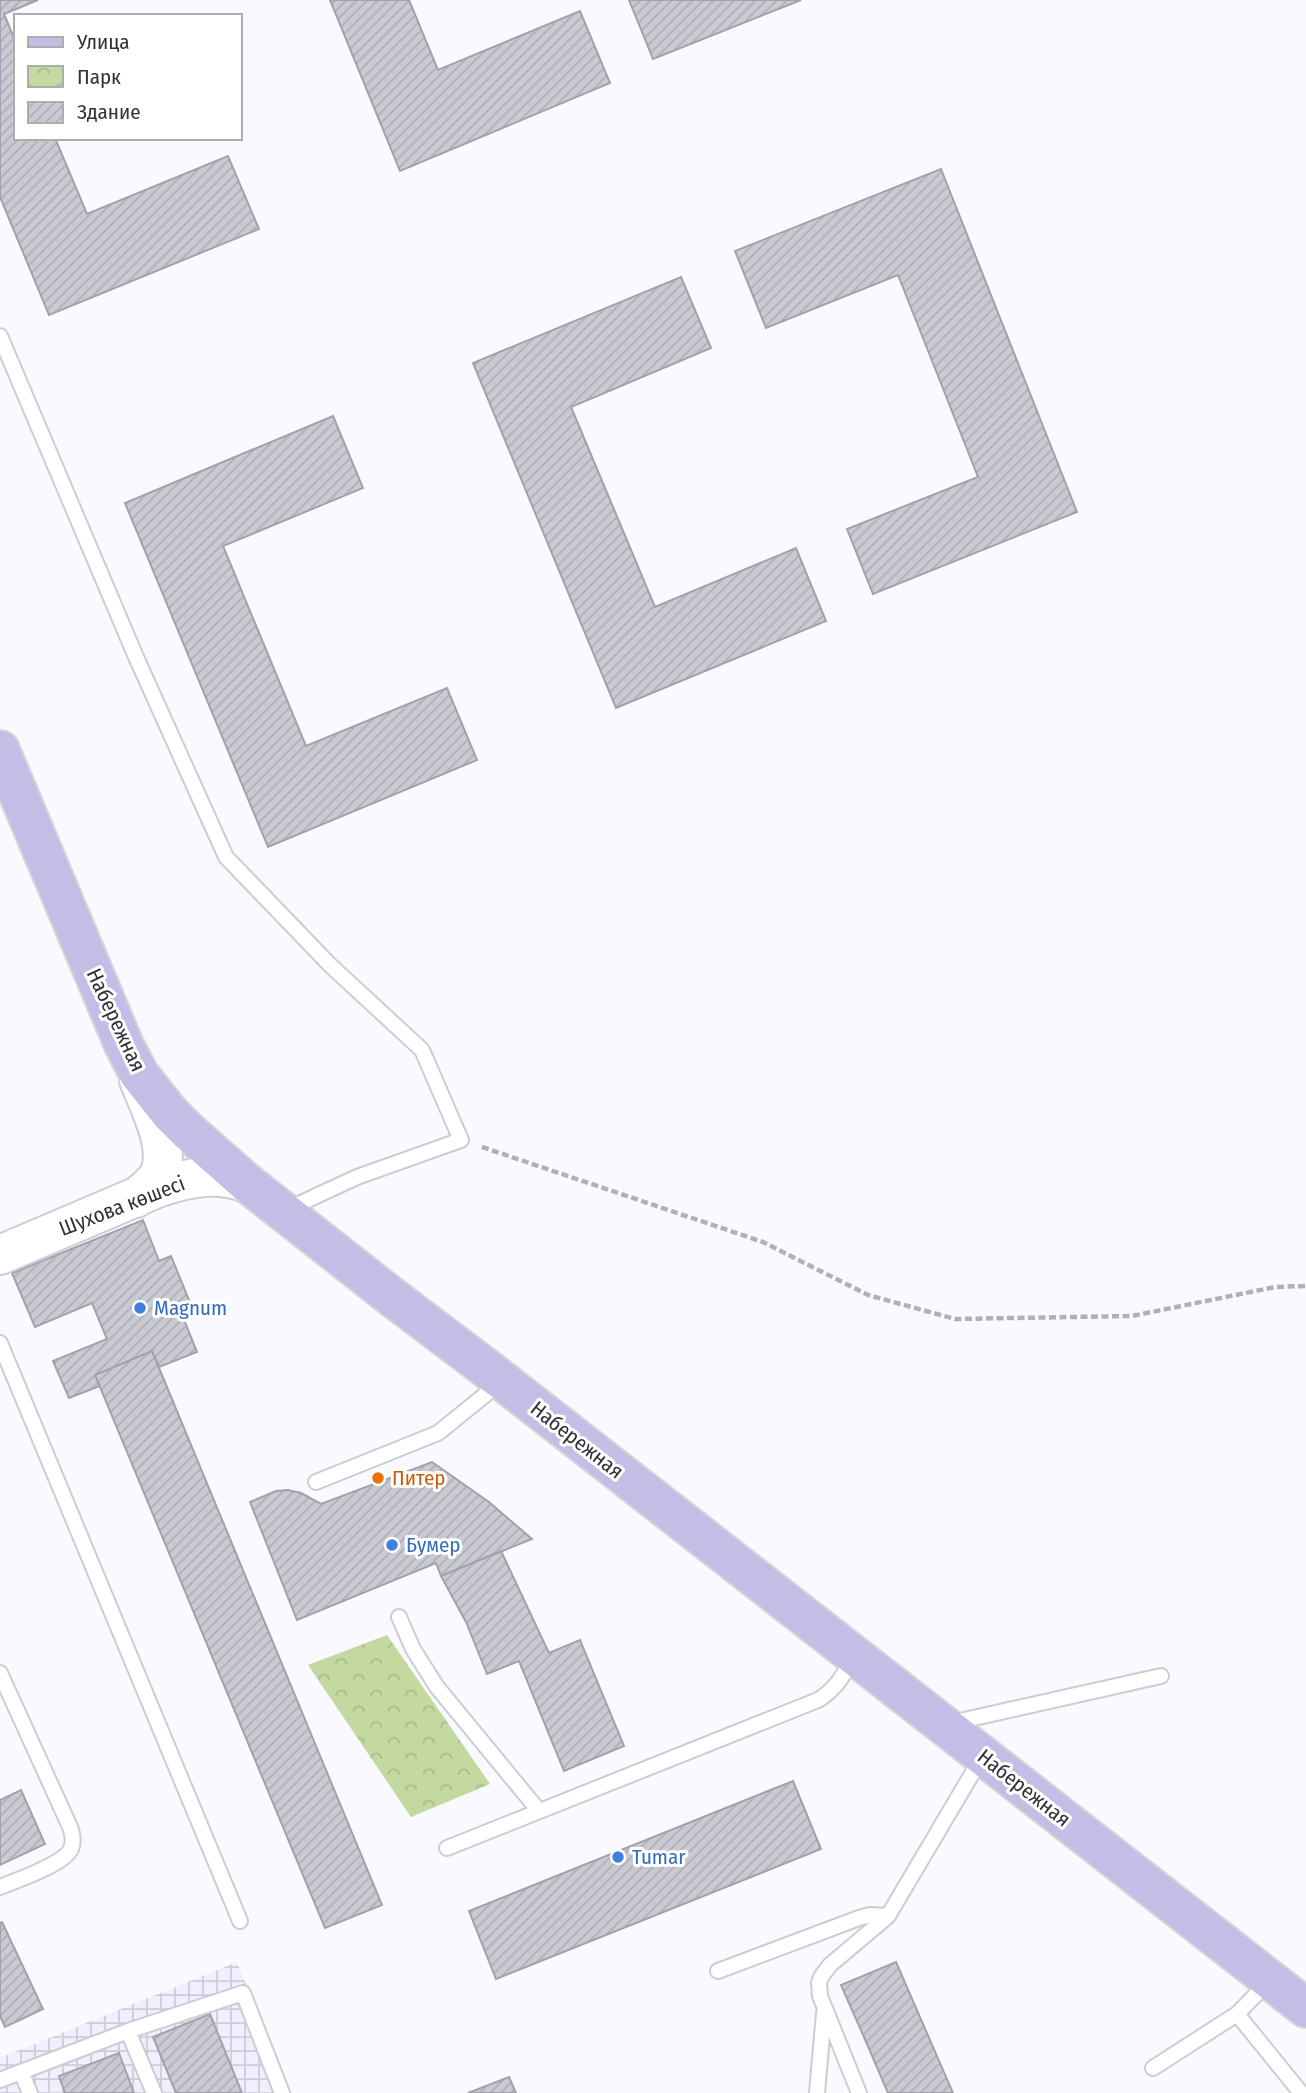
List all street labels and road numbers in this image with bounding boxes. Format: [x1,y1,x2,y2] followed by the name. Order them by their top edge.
[81,964,151,1076] street label: Набережная
[55,1170,189,1242] street label: Шухова көшесі
[525,1396,629,1484] street label: Набережная
[972,1744,1076,1832] street label: Набережная

